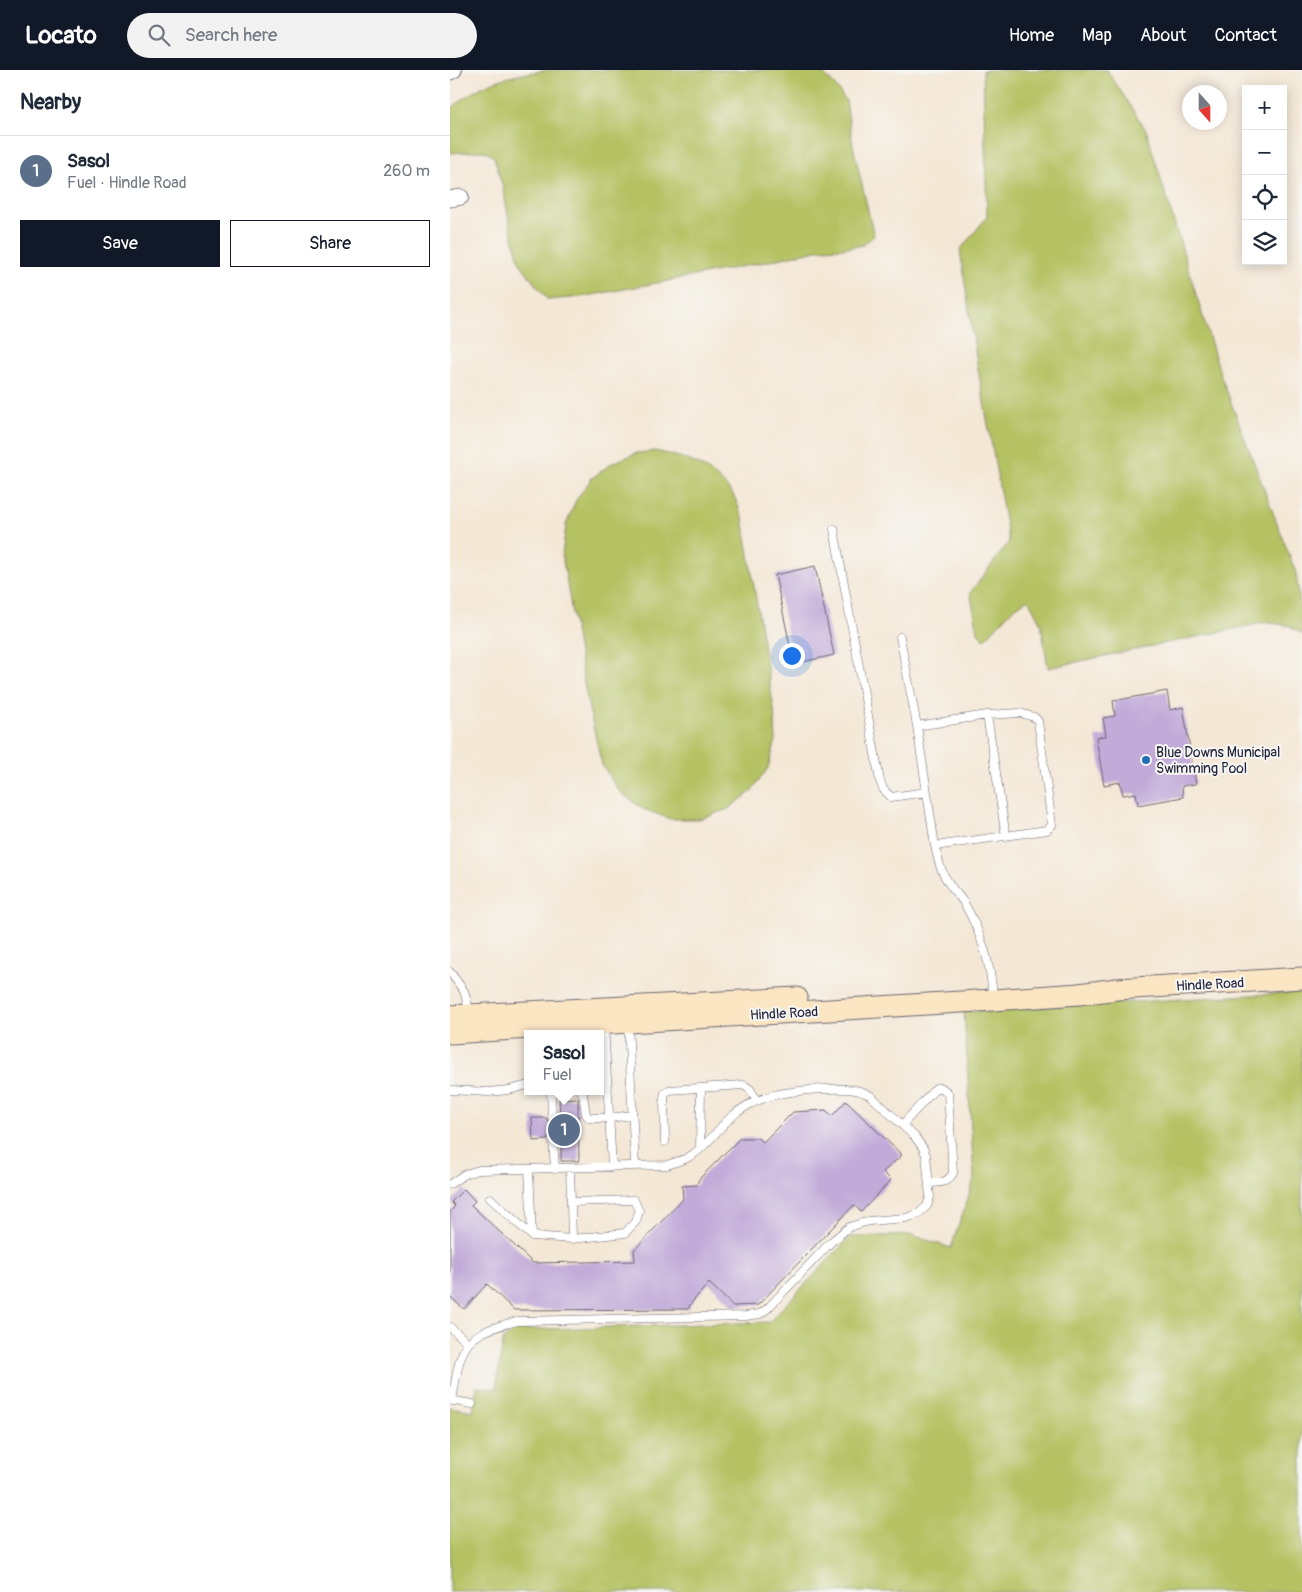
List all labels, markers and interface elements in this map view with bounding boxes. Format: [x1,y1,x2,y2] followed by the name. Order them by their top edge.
[127,13,477,58] search box
[25,21,97,50] text: Locato
[145,21,173,49] icon: search
[185,23,277,47] text: Search here
[1009,24,1054,47] text: Home
[1082,24,1112,47] text: Map
[1140,24,1186,47] text: About
[1214,24,1277,47] text: Contact
[1182,85,1227,130] north arrow
[1242,85,1287,265] map controls
[1242,85,1287,130] button: +
[20,89,81,116] text: Nearby
[1242,130,1287,175] button: −
[67,149,110,173] text: Sasol
[33,161,39,181] text: 1
[383,161,430,181] text: 260 m
[67,173,187,193] text: Fuel · Hindle Road
[1242,175,1287,220] button: locate
[20,220,220,267] button: Save
[230,220,430,267] button: Share
[1242,220,1287,265] button: layers
[779,643,805,669] your location
[1156,744,1280,777] place label: Blue Downs Municipal Swimming Pool
[1140,754,1152,766] marker: Blue Downs Municipal Swimming Pool
[1175,974,1245,995] street label: Hindle Road
[749,1003,819,1024] street label: Hindle Road
[524,1030,604,1095] popup
[542,1041,586,1065] text: Sasol
[542,1065,572,1085] text: Fuel
[548,1111,580,1149] pin: 1

